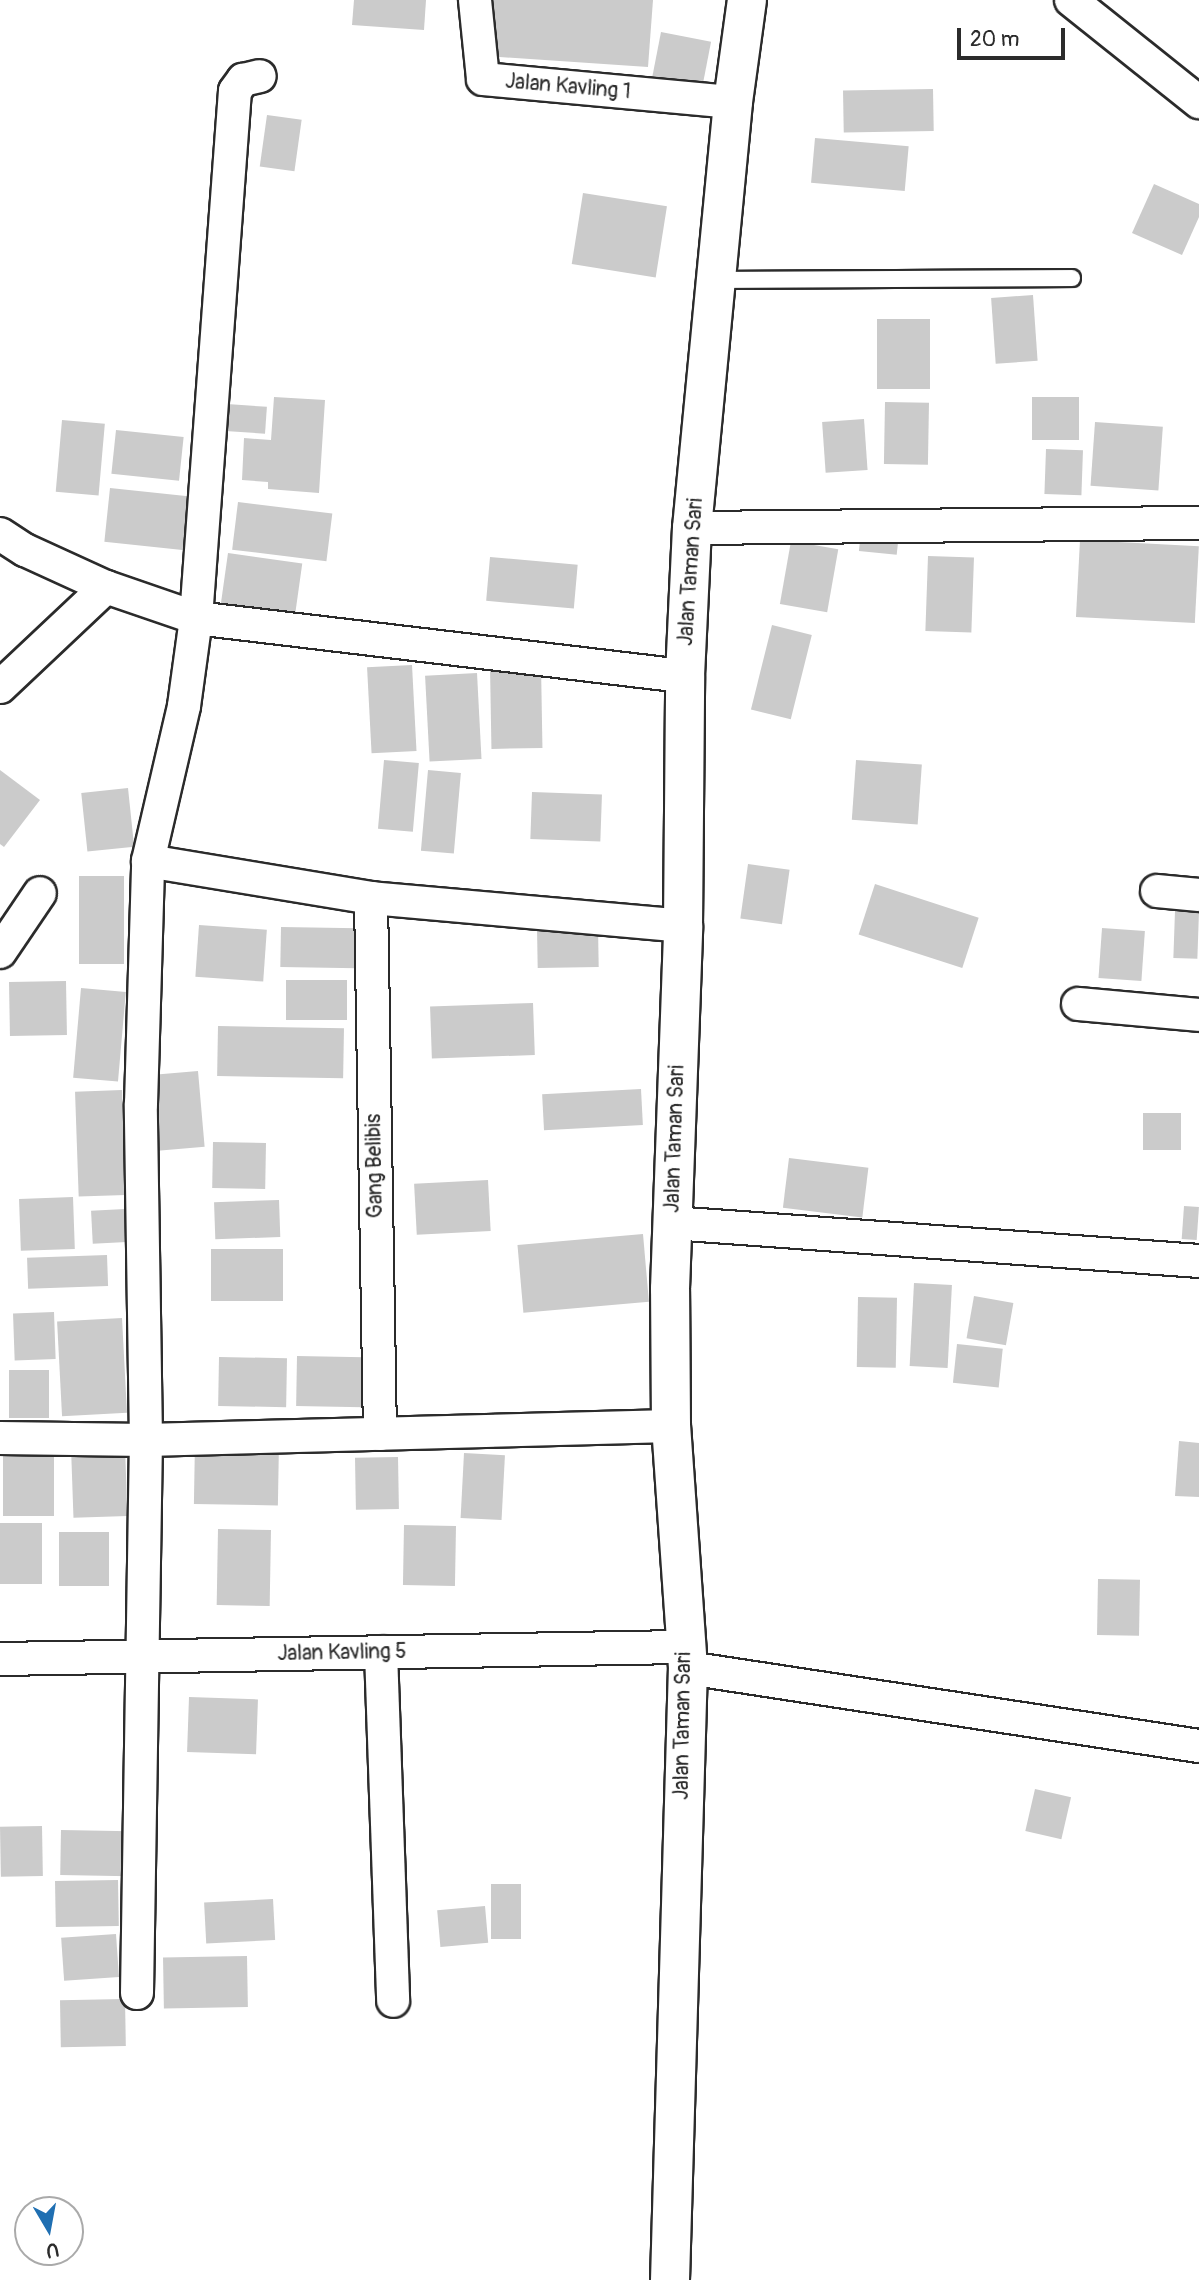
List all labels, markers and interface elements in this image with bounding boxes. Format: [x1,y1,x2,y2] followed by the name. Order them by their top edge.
[961,14,1070,58] scale bar
[970,26,1019,53] text: 20 m
[504,69,632,105] street label: Jalan Kavling 1
[673,497,709,647] street label: Jalan Taman Sari
[660,1065,690,1213] street label: Jalan Taman Sari
[361,1114,389,1218] street label: Gang Belibis
[277,1639,407,1667] street label: Jalan Kavling 5
[669,1652,697,1800] street label: Jalan Taman Sari
[14,2196,84,2266] north arrow
[44,2237,61,2263] text: U

